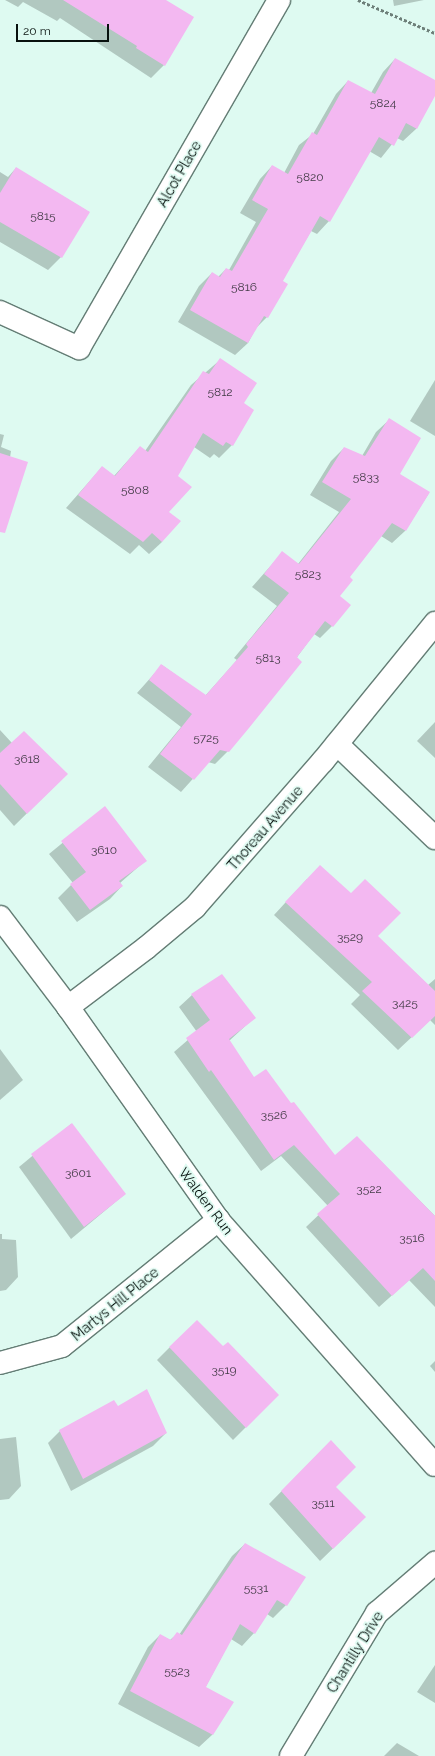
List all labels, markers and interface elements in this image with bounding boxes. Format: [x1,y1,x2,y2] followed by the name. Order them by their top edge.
[18,16,111,42] scale bar
[23,24,51,38] text: 20 m
[370,97,396,111] house number: 5824
[153,138,205,210] street label: Alcot Place
[296,171,324,185] house number: 5820
[30,210,56,224] house number: 5815
[231,281,257,295] house number: 5816
[207,386,233,400] house number: 5812
[353,471,379,485] house number: 5833
[121,484,149,498] house number: 5808
[295,568,321,582] house number: 5823
[255,652,281,666] house number: 5813
[193,732,219,746] house number: 5725
[14,753,40,767] house number: 3618
[224,782,306,874] street label: Thoreau Avenue
[91,844,117,858] house number: 3610
[337,931,363,945] house number: 3529
[392,997,418,1011] house number: 3425
[261,1109,287,1123] house number: 3526
[175,1164,237,1238] street label: Walden Run
[65,1167,91,1181] house number: 3601
[356,1183,382,1197] house number: 3522
[399,1232,425,1246] house number: 3516
[68,1264,162,1344] street label: Martys Hill Place
[211,1364,237,1378] house number: 3519
[311,1497,335,1511] house number: 3511
[244,1582,268,1596] house number: 5531
[323,1608,387,1696] street label: Chantilly Drive
[164,1665,190,1679] house number: 5523

